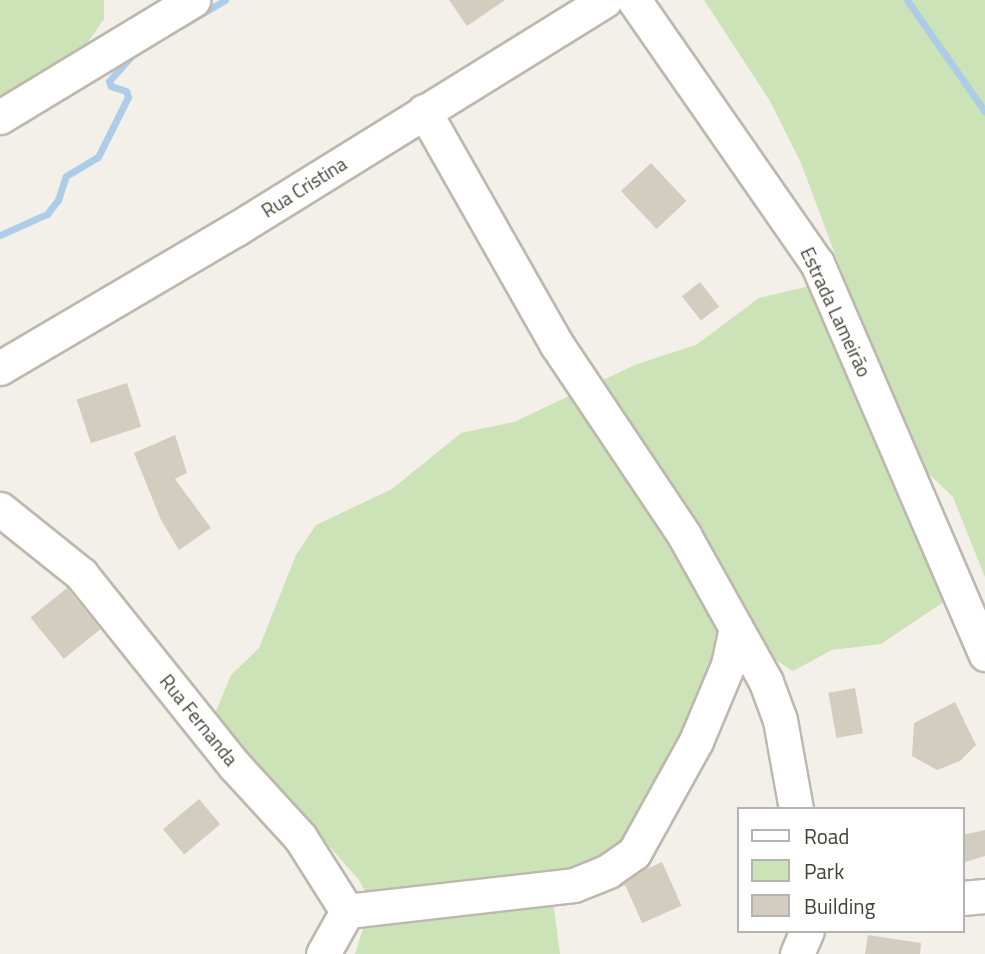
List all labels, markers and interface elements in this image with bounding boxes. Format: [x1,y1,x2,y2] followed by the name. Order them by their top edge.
[257,152,351,222] street label: Rua Cristina
[796,244,876,380] street label: Estrada Lameirão
[155,670,243,770] street label: Rua Fernanda
[736,807,964,933] legend
[804,820,849,852] text: Road
[804,855,844,887] text: Park
[804,890,875,922] text: Building

